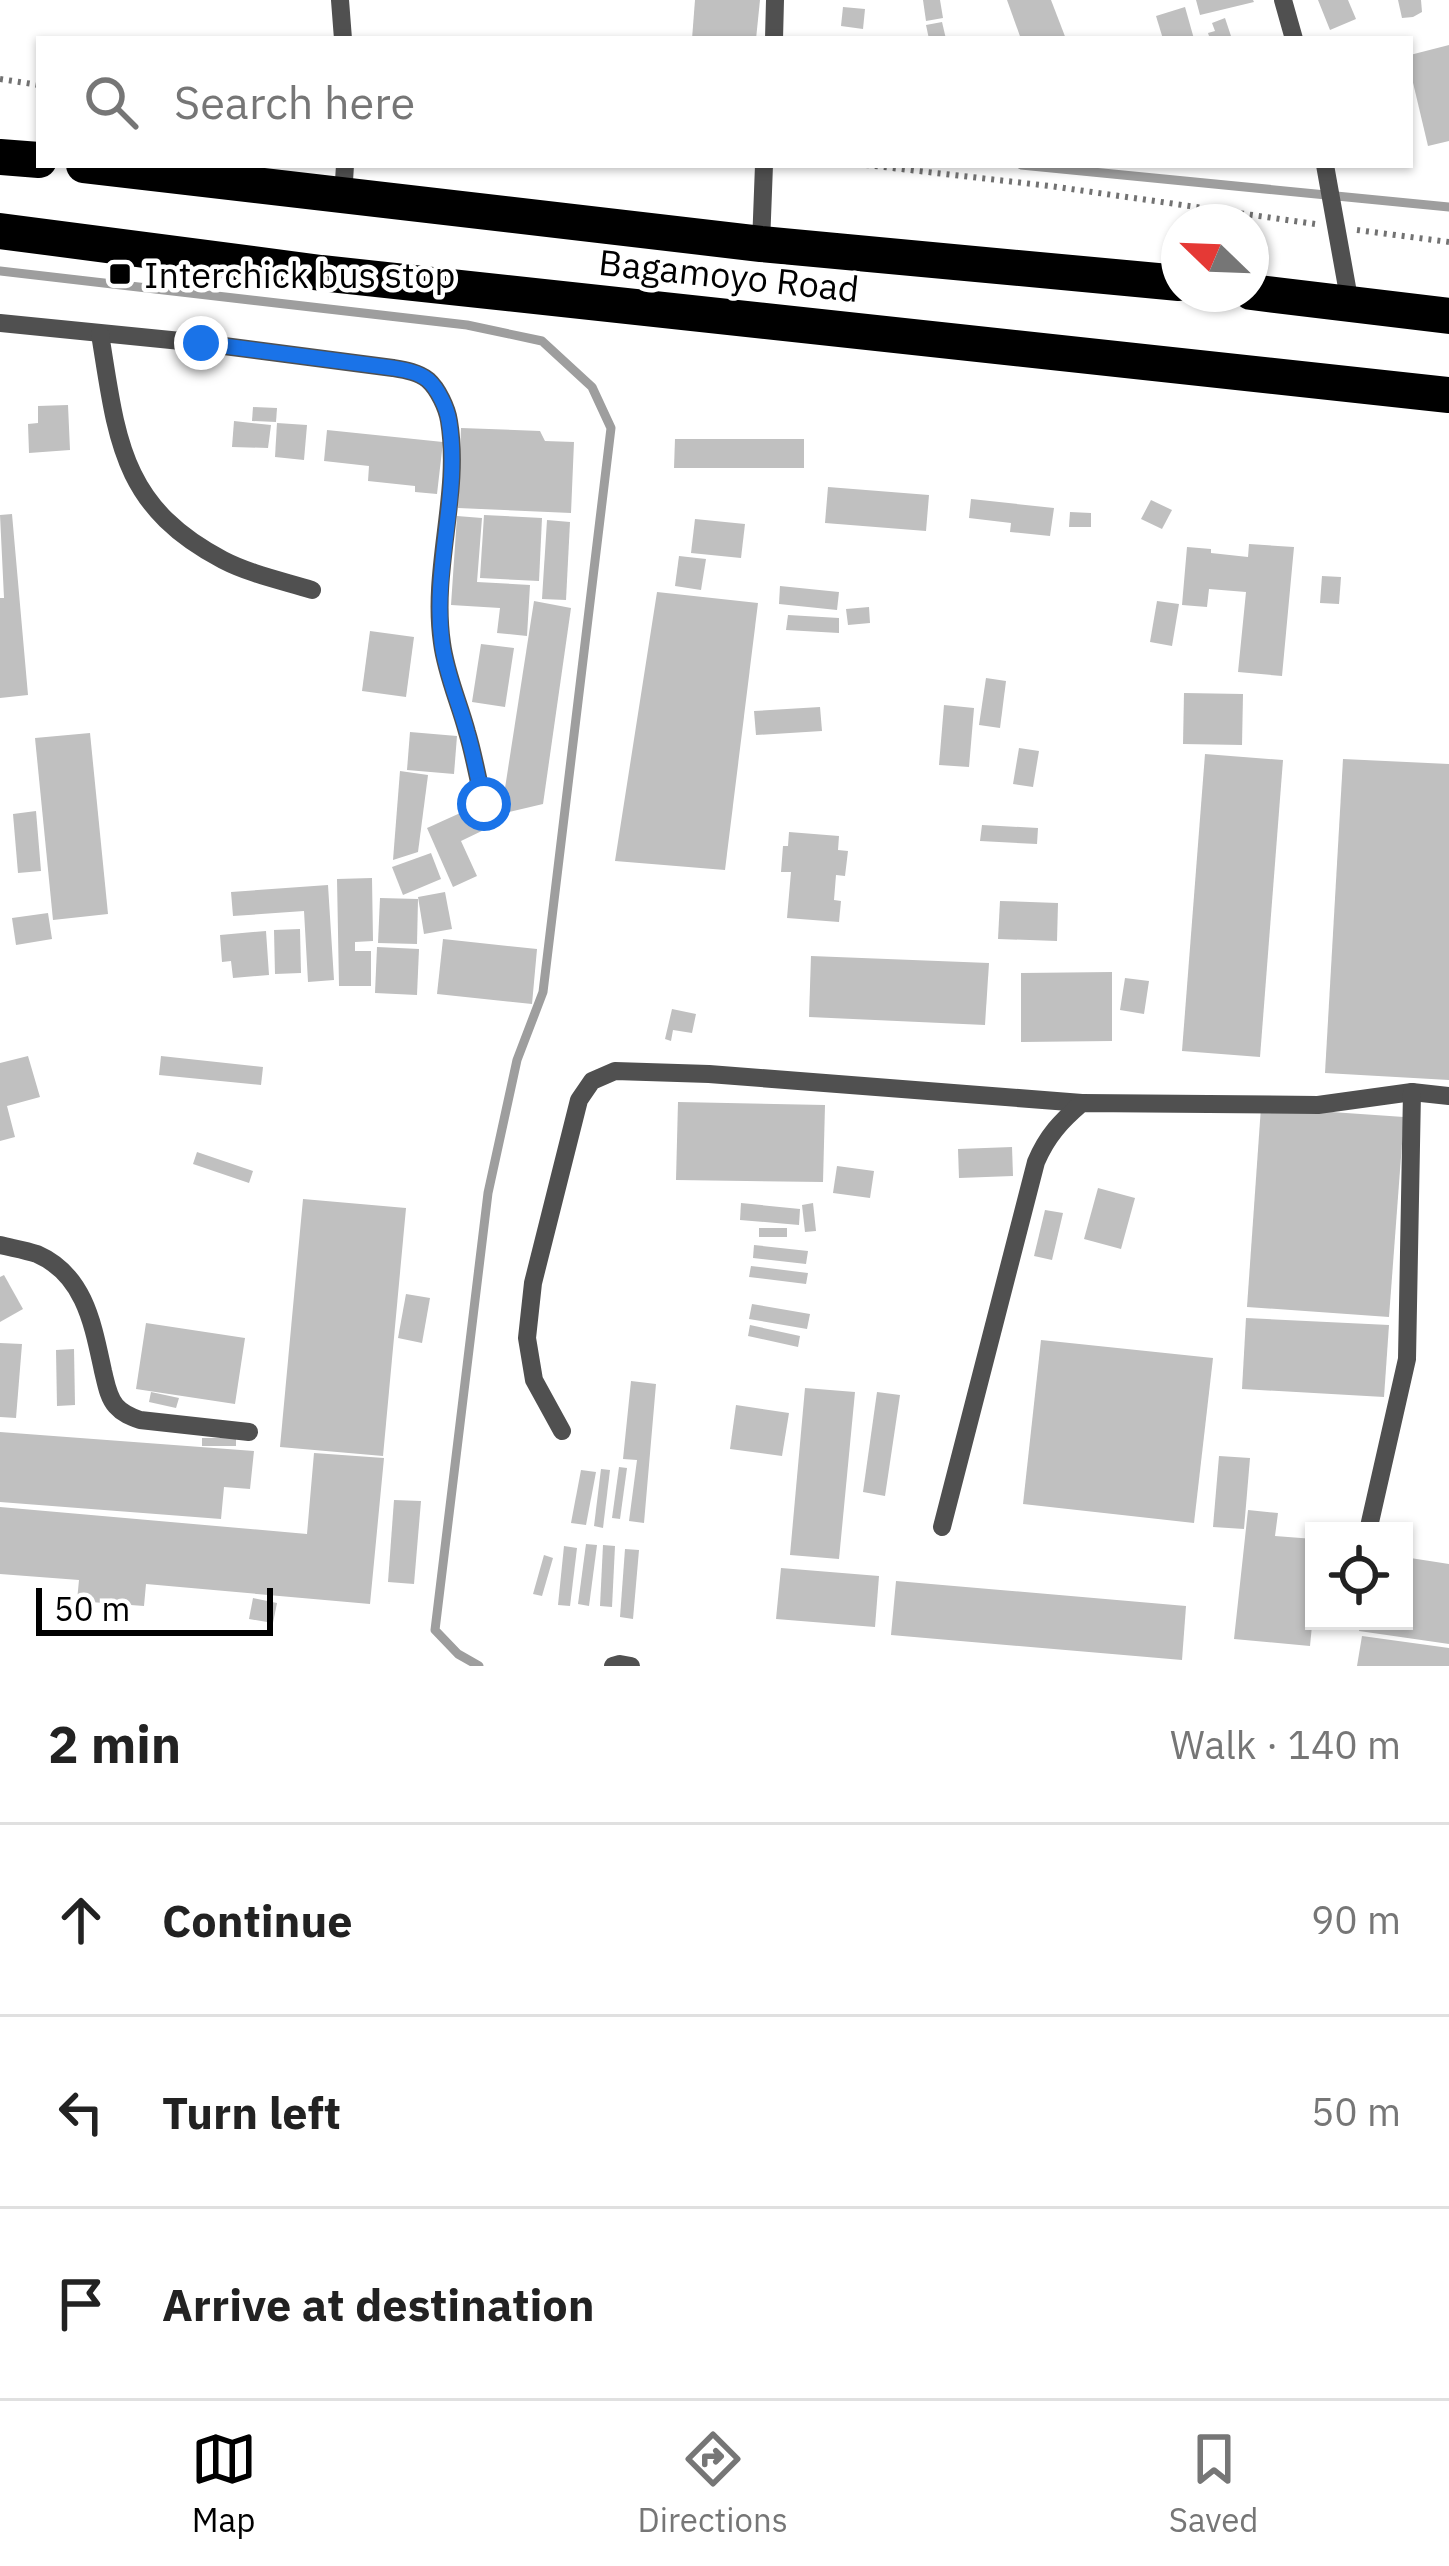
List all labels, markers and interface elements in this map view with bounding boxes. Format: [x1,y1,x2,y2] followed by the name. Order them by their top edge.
[36,36,1413,168] search box
[78,69,144,135] icon: search
[174,73,415,131] text: Search here
[1161,204,1269,312] north arrow
[597,238,861,312] street label: Bagamoyo Road
[144,251,455,298] place label: Interchick bus stop
[107,261,133,287] marker: Interchick bus stop
[174,316,228,370] route end
[457,777,511,831] route start
[1305,1522,1413,1630] map controls
[1305,1522,1413,1630] button: locate
[36,1582,273,1635] scale bar
[54,1587,130,1630] text: 50 m
[48,1711,181,1777] text: 2 min
[1170,1719,1401,1770] text: Walk · 140 m
[48,1887,114,1953] icon: ahead
[162,1891,353,1949] text: Continue
[1311,1894,1401,1945] text: 90 m
[48,2079,114,2145] icon: left
[162,2083,341,2141] text: Turn left
[1311,2086,1401,2137] text: 50 m
[48,2271,114,2337] icon: arrive
[162,2275,595,2333] text: Arrive at destination
[191,2426,257,2541] tab: Map
[638,2426,788,2541] tab: Directions
[1169,2426,1258,2541] tab: Saved

